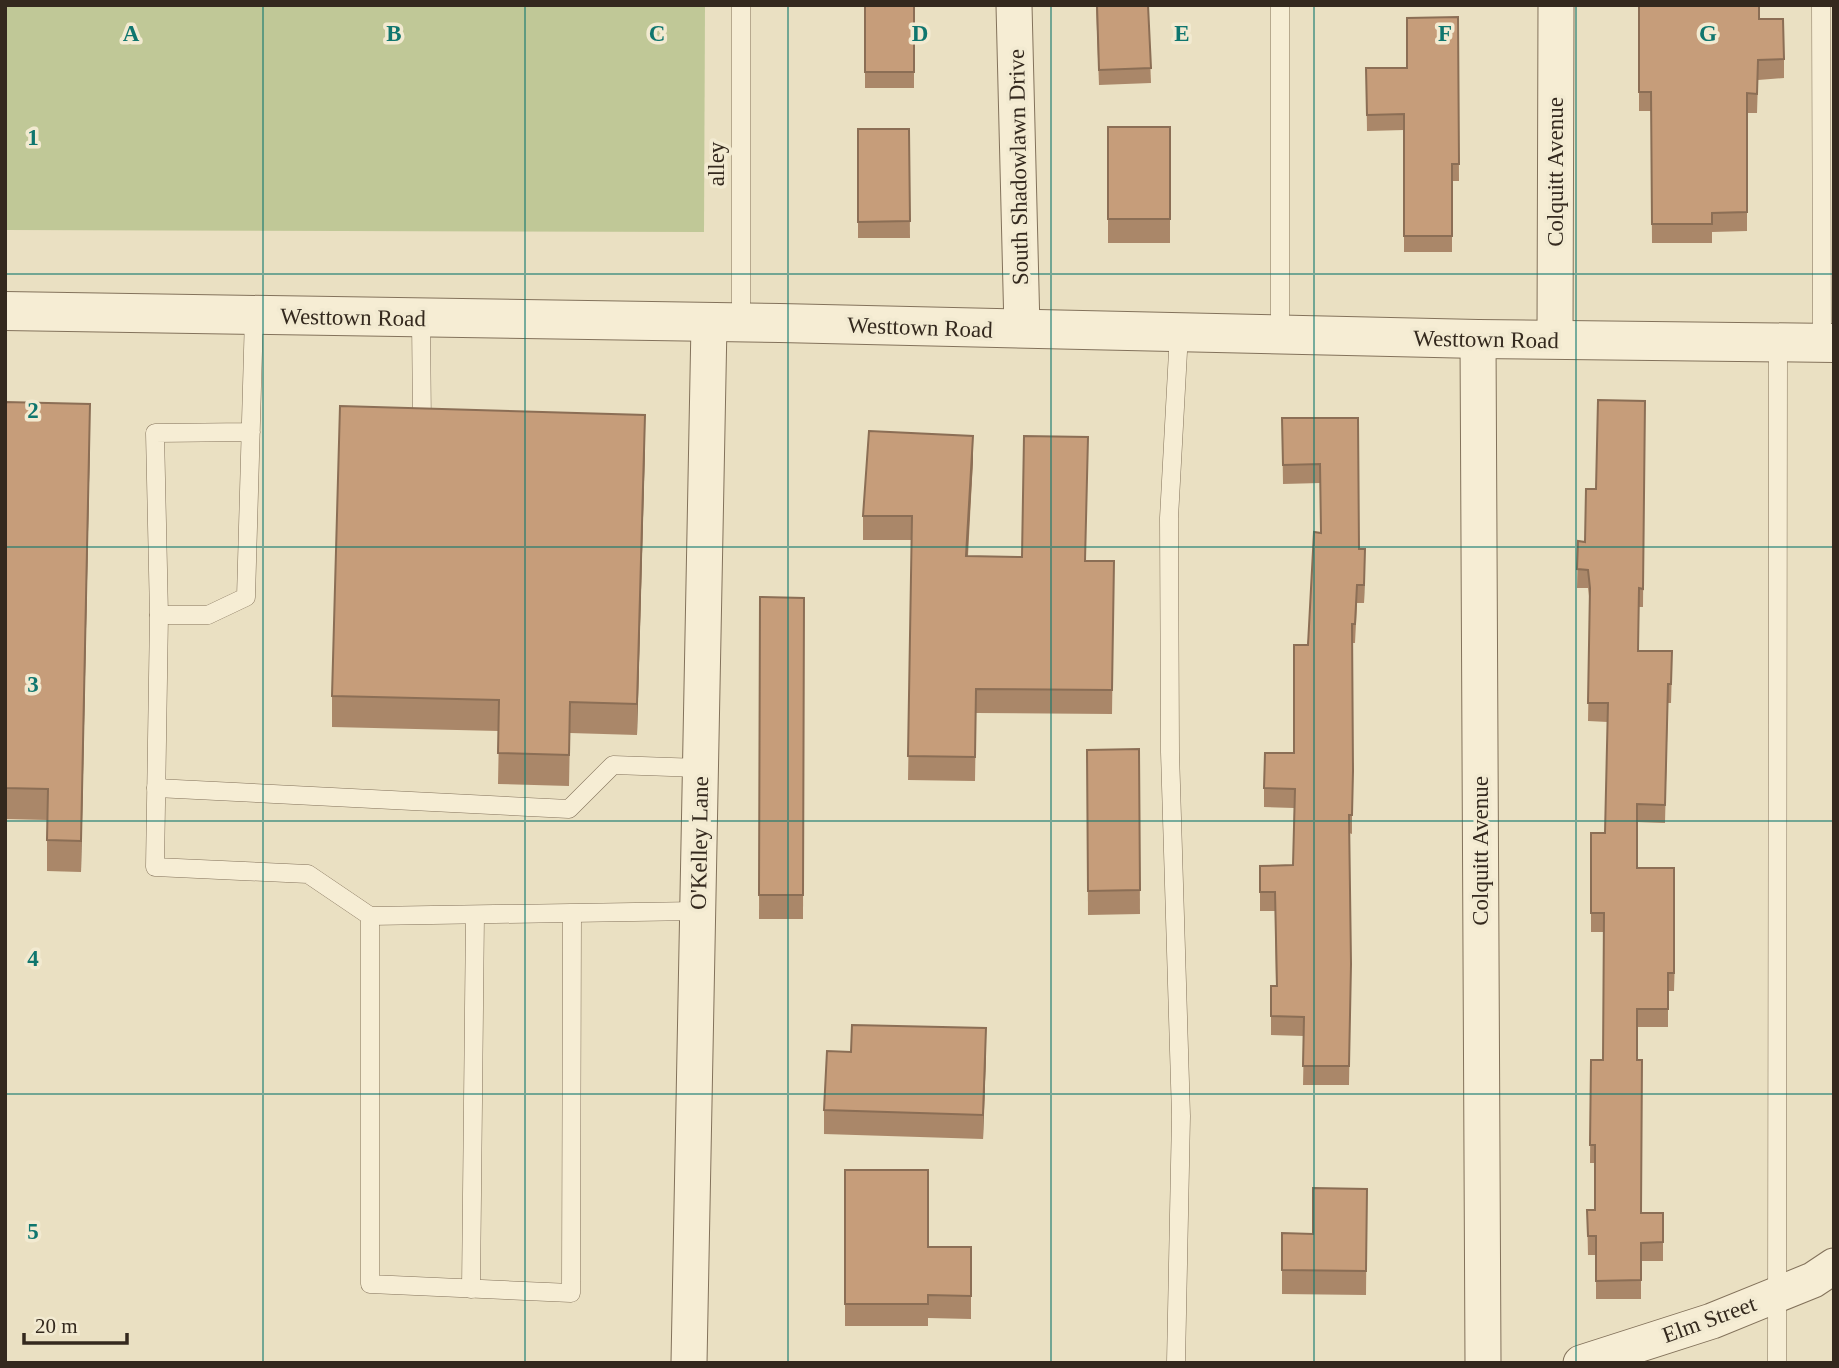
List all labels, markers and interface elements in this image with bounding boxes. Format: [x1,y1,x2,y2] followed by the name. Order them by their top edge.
[123,21,140,46] text: A
[386,21,402,46] text: B
[649,21,665,46] text: C
[912,21,928,46] text: D
[1174,21,1190,46] text: E
[1438,21,1452,46] text: F
[1699,21,1717,46] text: G
[1004,49,1033,285] street label: South Shadowlawn Drive
[1543,97,1568,247] street label: Colquitt Avenue
[27,125,39,150] text: 1
[704,141,729,186] street label: alley
[280,304,427,331] street label: Westtown Road
[847,312,994,343] street label: Westtown Road
[1413,326,1560,353] street label: Westtown Road
[27,398,39,423] text: 2
[27,672,39,697] text: 3
[686,776,713,910] street label: O'Kelley Lane
[1468,776,1493,926] street label: Colquitt Avenue
[27,946,39,971] text: 4
[27,1219,39,1244] text: 5
[1659,1291,1760,1348] street label: Elm Street
[24,1302,128,1346] scale bar
[35,1314,78,1338] text: 20 m

